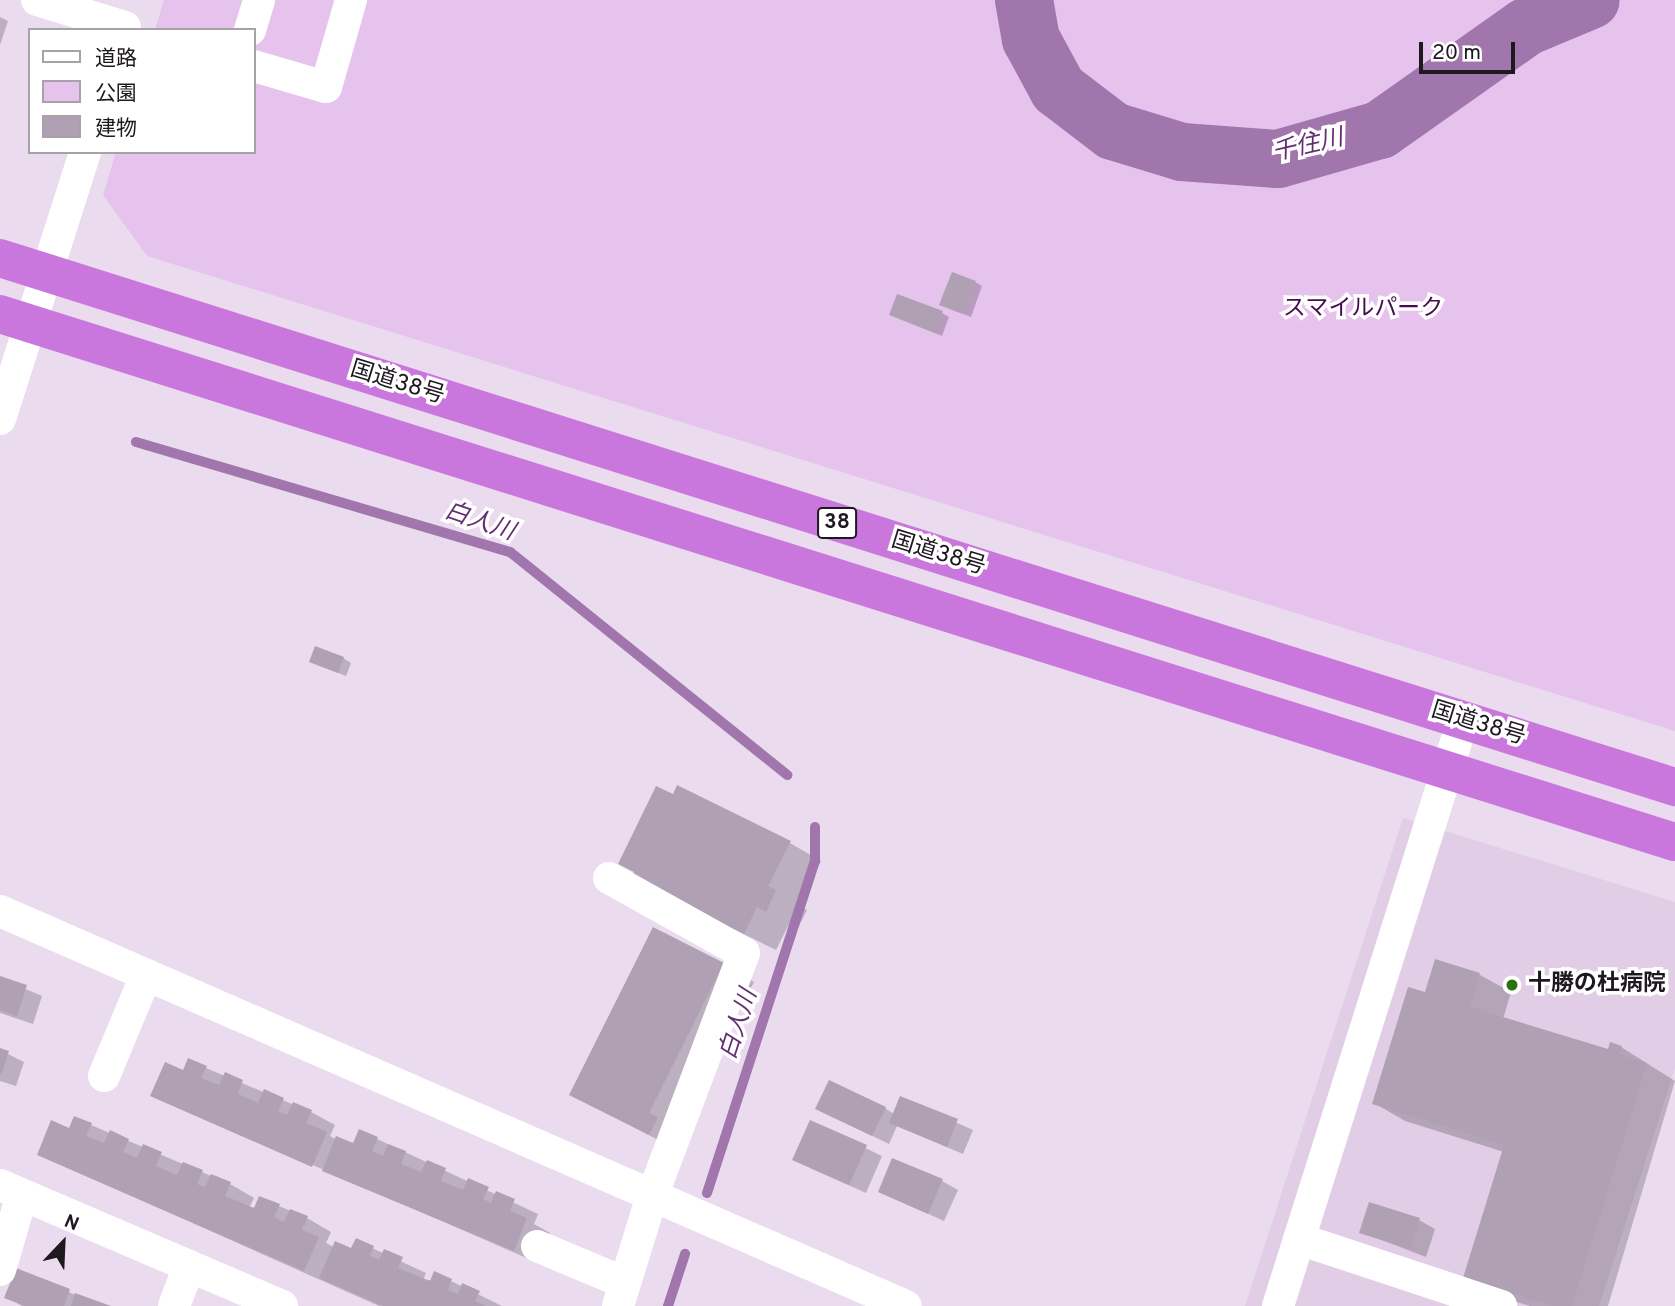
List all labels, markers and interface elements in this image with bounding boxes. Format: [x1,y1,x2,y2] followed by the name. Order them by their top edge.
[28,28,256,154] legend
[1423,28,1519,72] scale bar
[1432,40,1481,67] text: 20 m
[95,46,137,73] text: 道路
[95,81,137,108] text: 公園
[95,116,137,143] text: 建物
[1270,125,1346,169] water label: 千住川
[1283,296,1443,324] park label: スマイルパーク
[347,357,447,411] street label: 国道38号
[440,498,518,548] water label: 白人川
[816,505,858,540] road number: 38
[888,528,988,582] street label: 国道38号
[1428,698,1528,752] street label: 国道38号
[1528,971,1666,999] place label: 十勝の杜病院
[1502,975,1522,995] marker: 十勝の杜病院
[715,986,765,1064] water label: 白人川
[28,1208,98,1278] north arrow
[60,1210,82,1237] text: N

